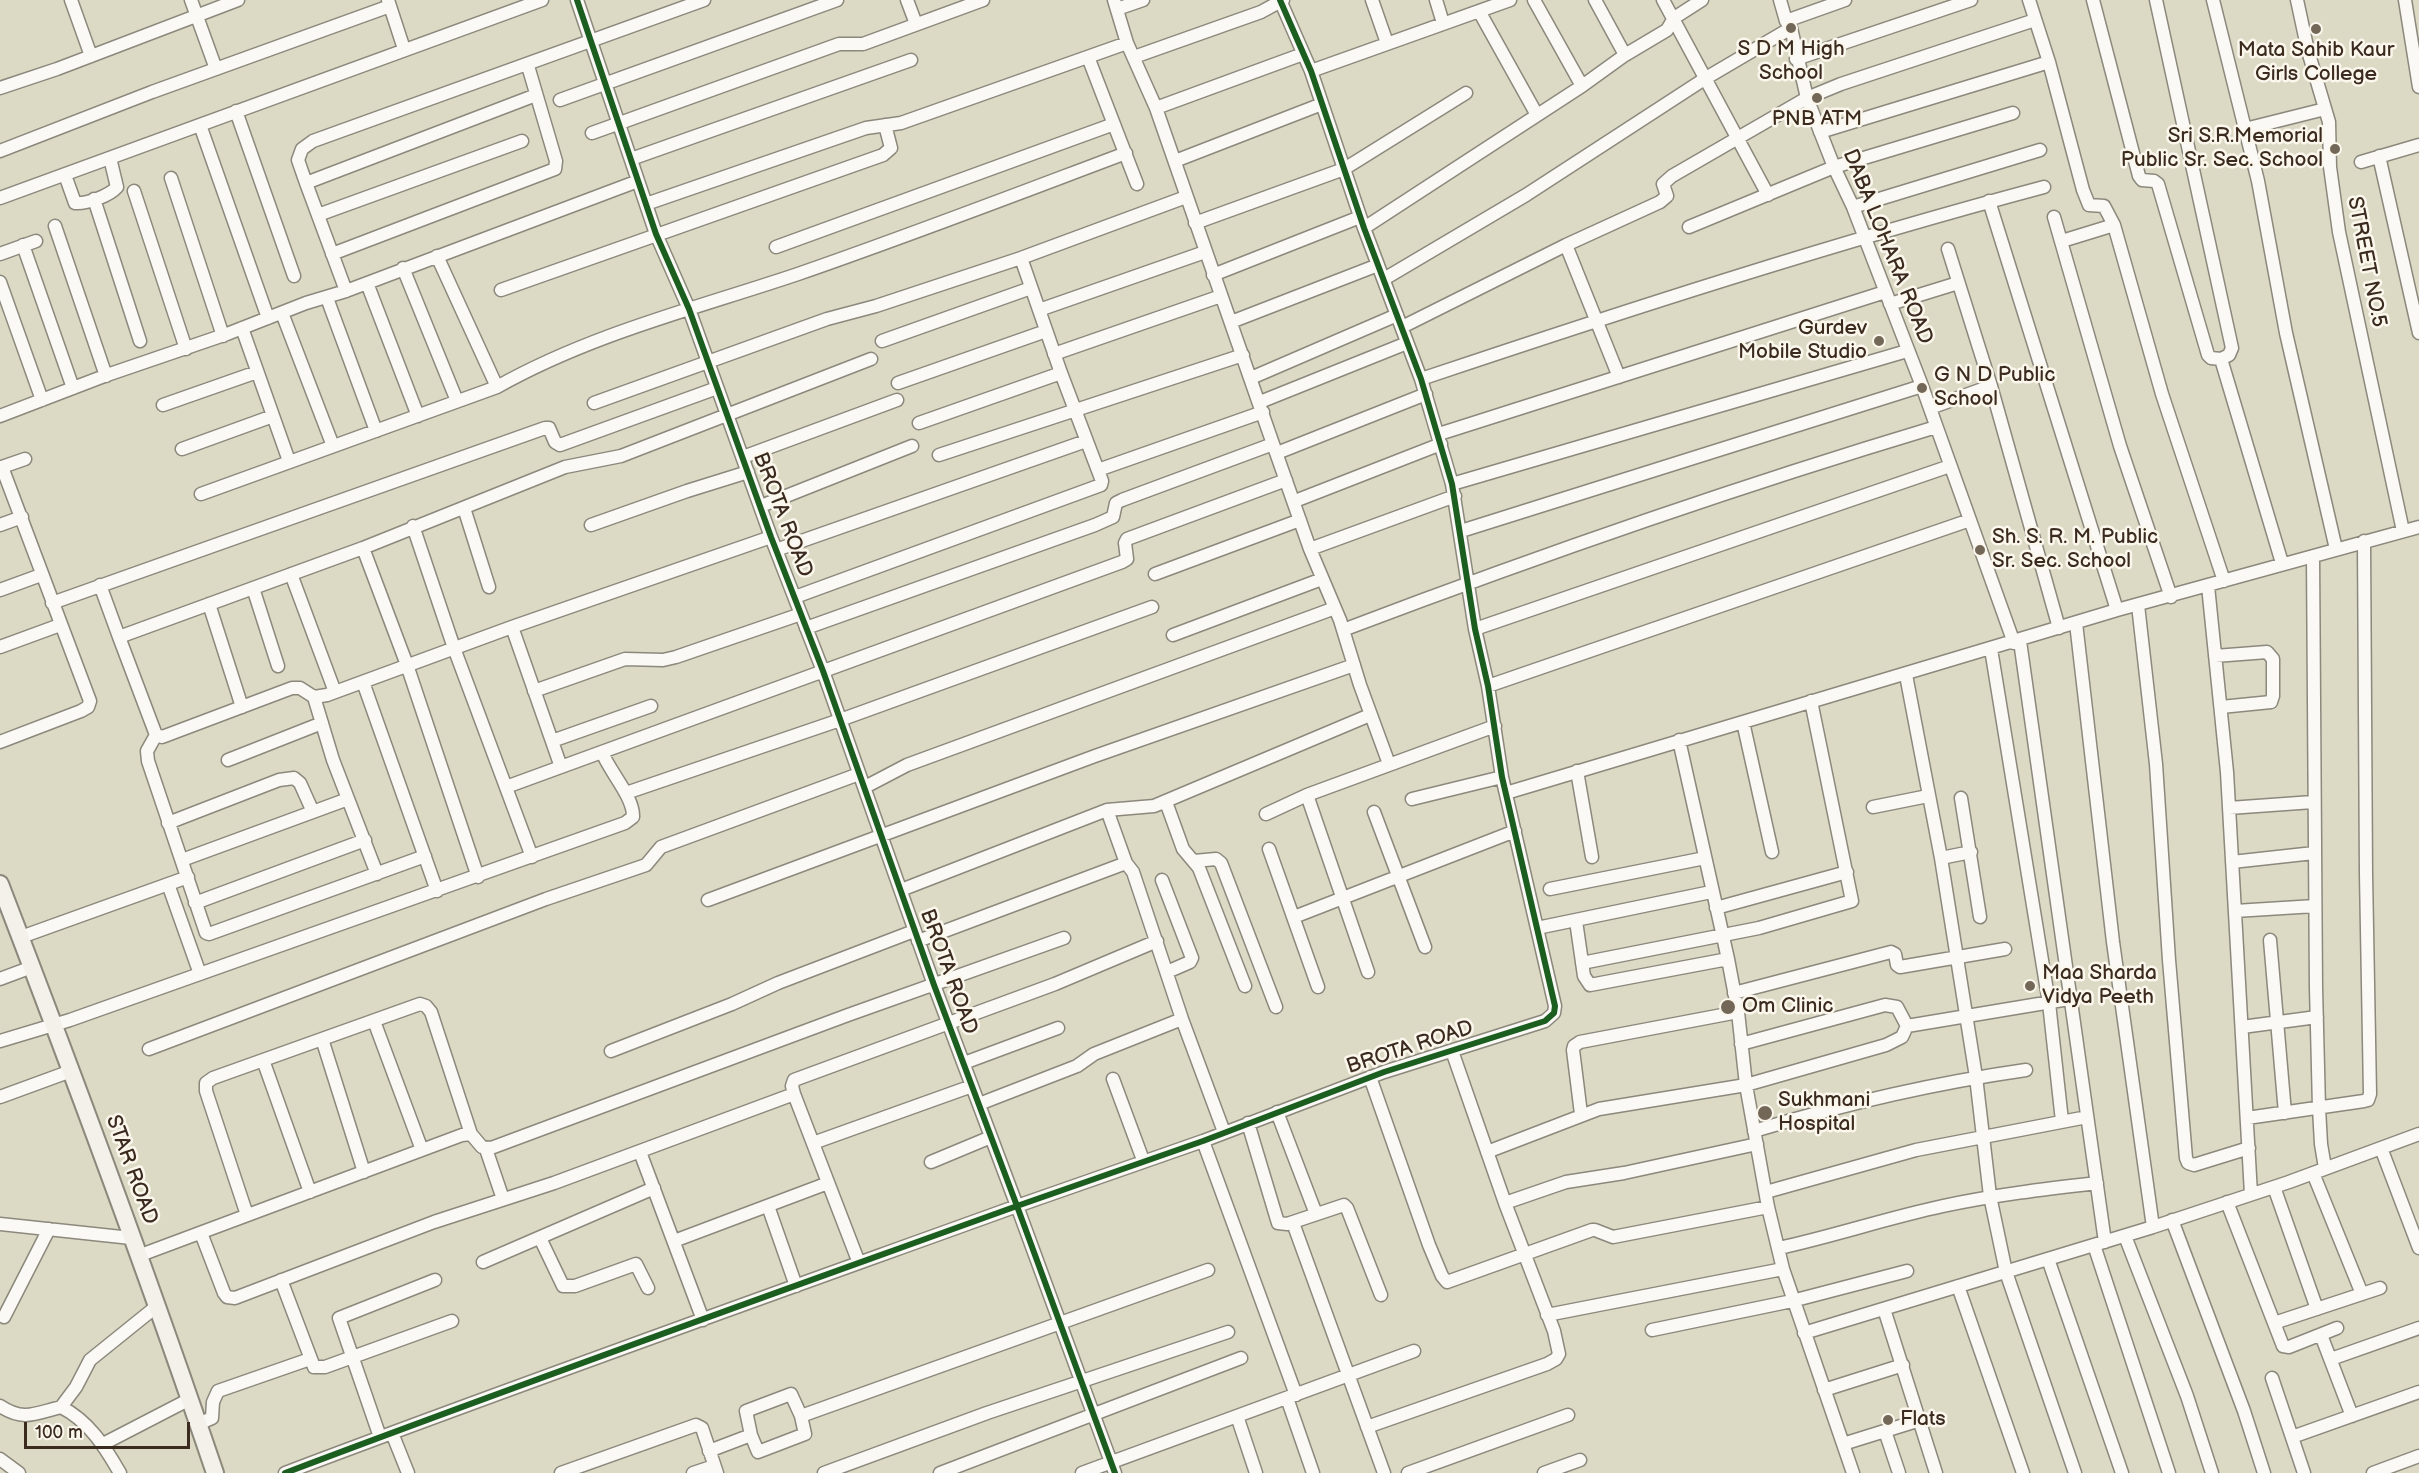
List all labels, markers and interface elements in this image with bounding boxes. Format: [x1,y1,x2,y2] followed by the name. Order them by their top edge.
[1784,21,1798,35] marker: S D M High School
[2309,22,2323,36] marker: Mata Sahib Kaur Girls College
[1737,37,1845,87] place label: S D M High School
[2238,38,2394,88] place label: Mata Sahib Kaur Girls College
[1810,91,1824,105] marker: PNB ATM
[1772,107,1862,133] place label: PNB ATM
[2121,124,2323,174] place label: Sri S.R.Memorial Public Sr. Sec. School
[2328,142,2342,156] marker: Sri S.R.Memorial Public Sr. Sec. School
[1836,146,1938,348] street label: DABA LOHARA ROAD
[2341,195,2391,329] street label: STREET NO.5
[1738,316,1867,366] place label: Gurdev Mobile Studio
[1872,334,1886,348] marker: Gurdev Mobile Studio
[1934,363,2055,413] place label: G N D Public School
[1915,381,1929,395] marker: G N D Public School
[747,449,817,581] street label: BROTA ROAD
[1992,525,2158,575] place label: Sh. S. R. M. Public Sr. Sec. School
[1973,543,1987,557] marker: Sh. S. R. M. Public Sr. Sec. School
[914,906,982,1038] street label: BROTA ROAD
[2042,961,2157,1011] place label: Maa Sharda Vidya Peeth
[2023,979,2037,993] marker: Maa Sharda Vidya Peeth
[1742,994,1833,1020] place label: Om Clinic
[1719,998,1737,1016] marker: Om Clinic
[1343,1016,1477,1080] street label: BROTA ROAD
[1778,1088,1870,1138] place label: Sukhmani Hospital
[1756,1104,1774,1122] marker: Sukhmani Hospital
[100,1112,162,1228] street label: STAR ROAD
[1900,1407,1946,1433] place label: Flats
[27,1410,194,1448] scale bar
[1881,1413,1895,1427] marker: Flats
[35,1422,83,1443] text: 100 m

